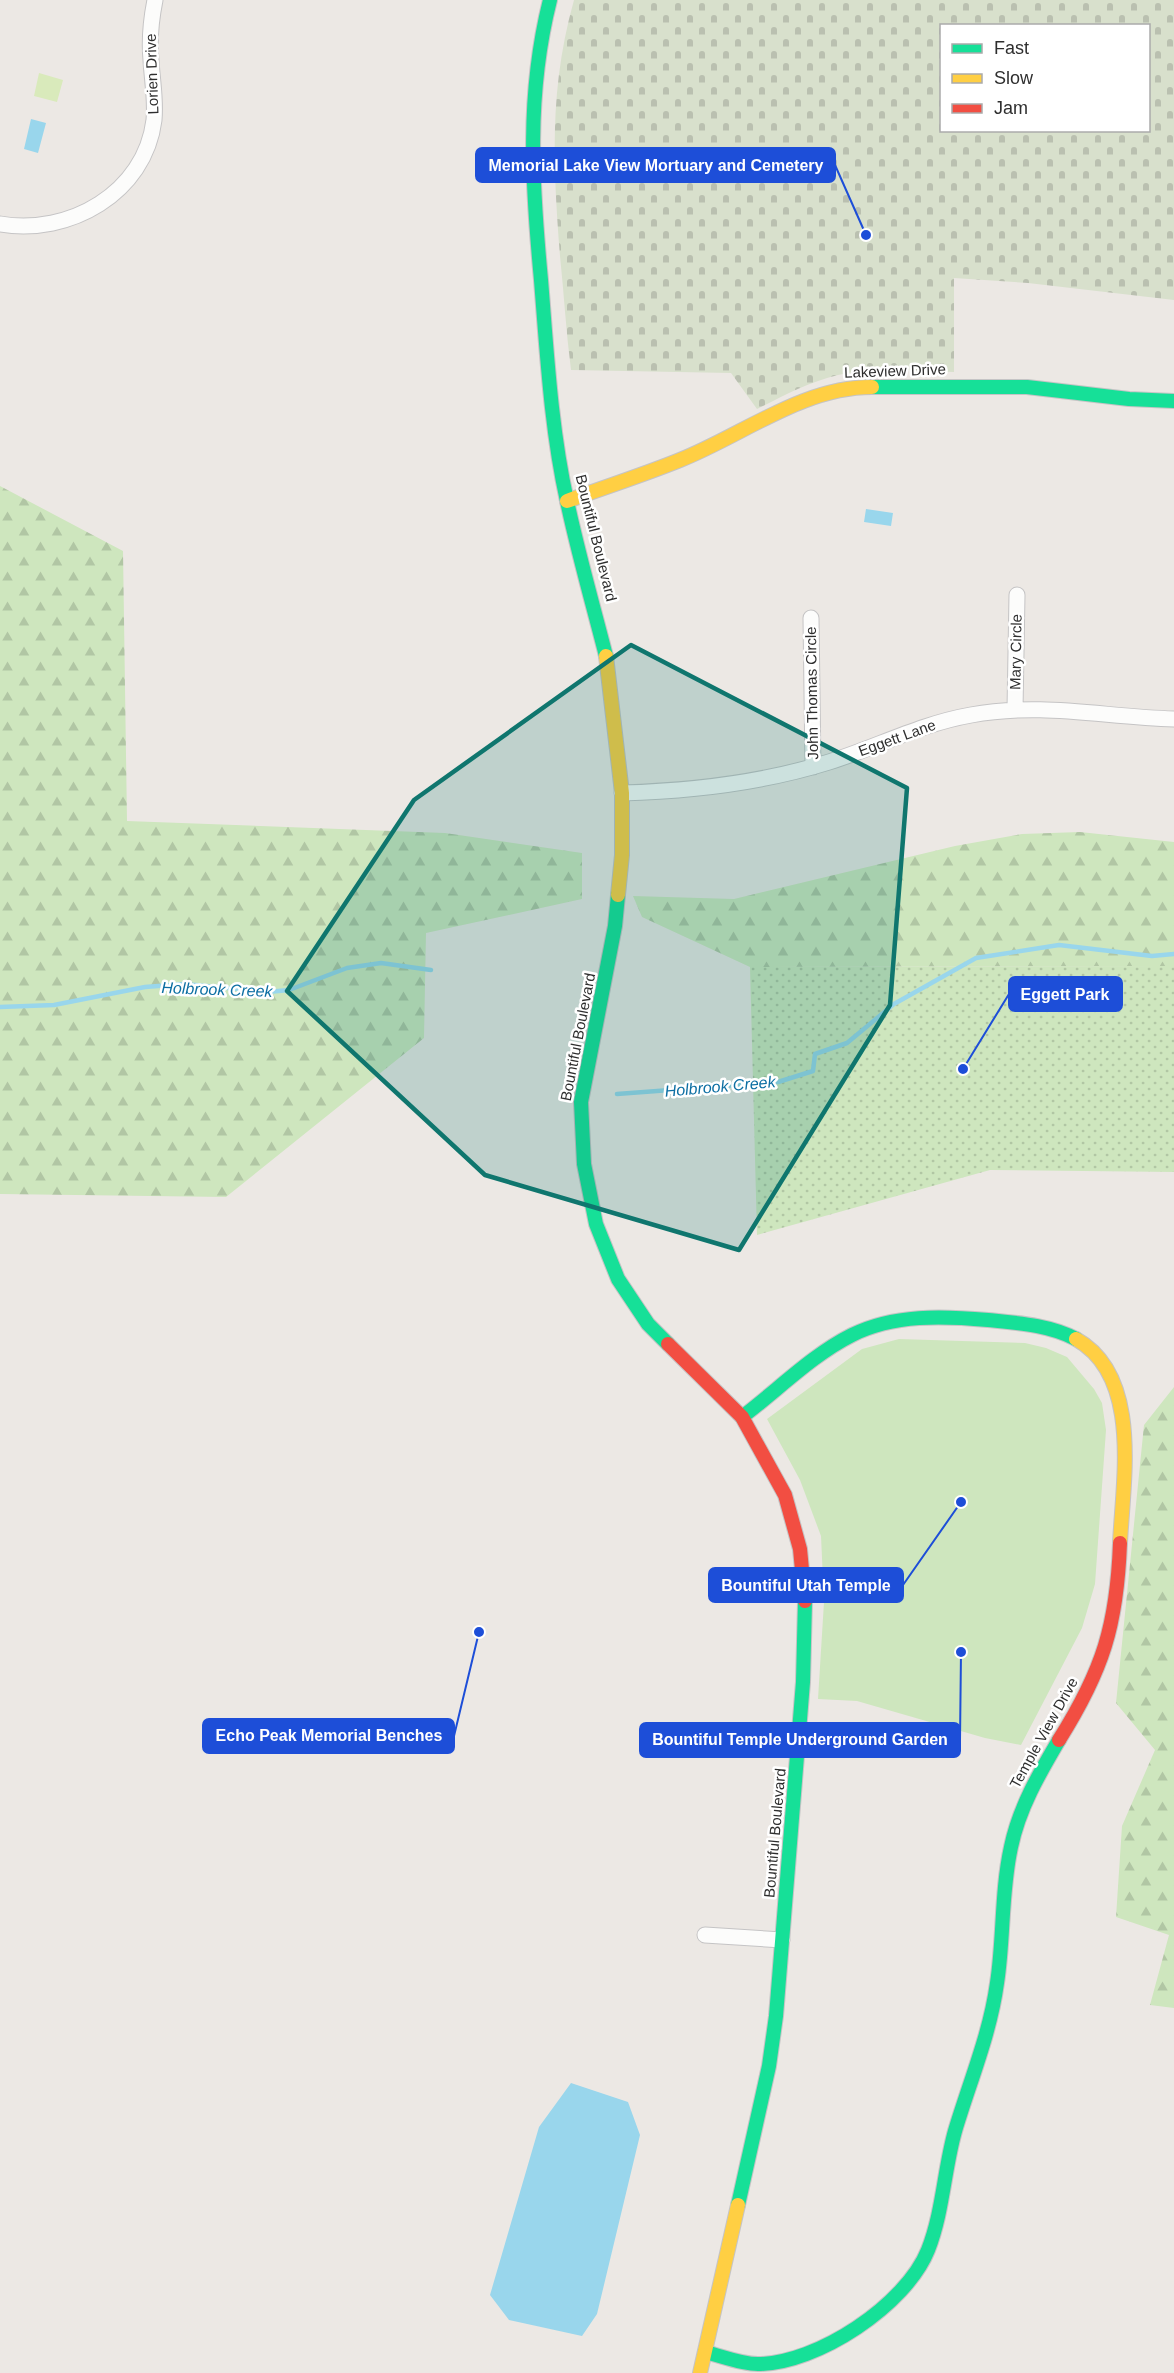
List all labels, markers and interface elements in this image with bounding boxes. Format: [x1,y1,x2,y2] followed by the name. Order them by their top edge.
[940,24,1150,132] legend
[142,33,161,115] street label: Lorien Drive
[994,38,1029,58] text: Fast
[994,68,1034,88] text: Slow
[994,98,1028,118] text: Jam
[476,148,835,182] callout: Memorial Lake View Mortuary and Cemetery
[489,157,824,174] text: Memorial Lake View Mortuary and Cemetery
[844,360,946,381] street label: Lakeview Drive
[573,473,620,603] street label: Bountiful Boulevard
[1006,614,1025,690] street label: Mary Circle
[802,626,821,760] street label: John Thomas Circle
[856,716,938,759] street label: Eggett Lane
[557,971,598,1102] street label: Bountiful Boulevard
[1009,977,1122,1011] callout: Eggett Park
[161,979,274,1000] water label: Holbrook Creek
[1021,986,1110,1003] text: Eggett Park
[664,1073,777,1100] water label: Holbrook Creek
[709,1568,903,1602] callout: Bountiful Utah Temple
[721,1577,891,1594] text: Bountiful Utah Temple
[1006,1674,1081,1791] street label: Temple View Drive
[203,1719,454,1753] callout: Echo Peak Memorial Benches
[640,1723,960,1757] callout: Bountiful Temple Underground Garden
[216,1727,442,1744] text: Echo Peak Memorial Benches
[652,1731,948,1748] text: Bountiful Temple Underground Garden
[760,1767,789,1898] street label: Bountiful Boulevard

